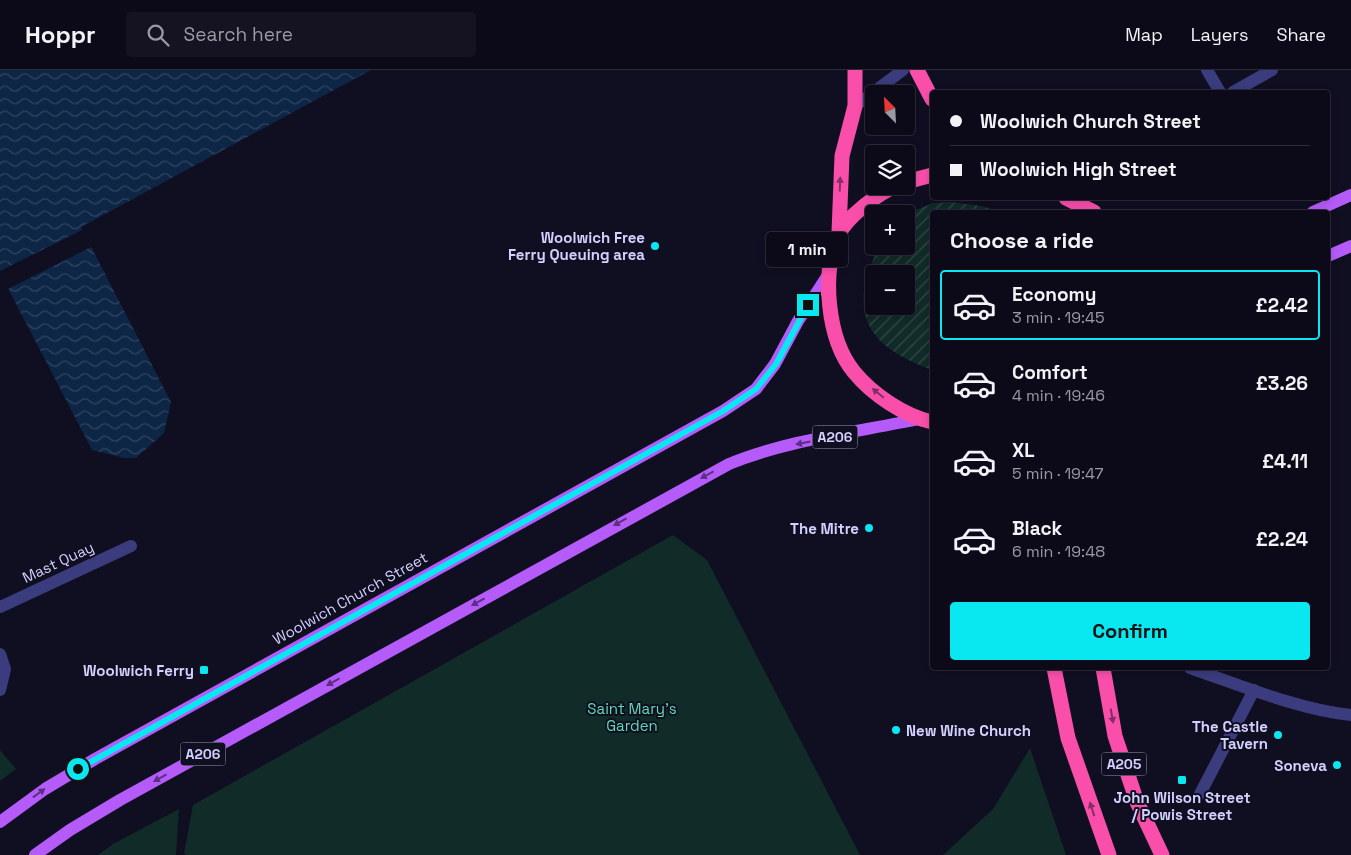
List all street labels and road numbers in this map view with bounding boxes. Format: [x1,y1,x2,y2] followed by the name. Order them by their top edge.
[812,426,858,448] road number: A206
[19,537,97,587] street label: Mast Quay
[269,547,431,648] street label: Woolwich Church Street
[180,742,226,766] road number: A206
[1102,752,1146,776] road number: A205

